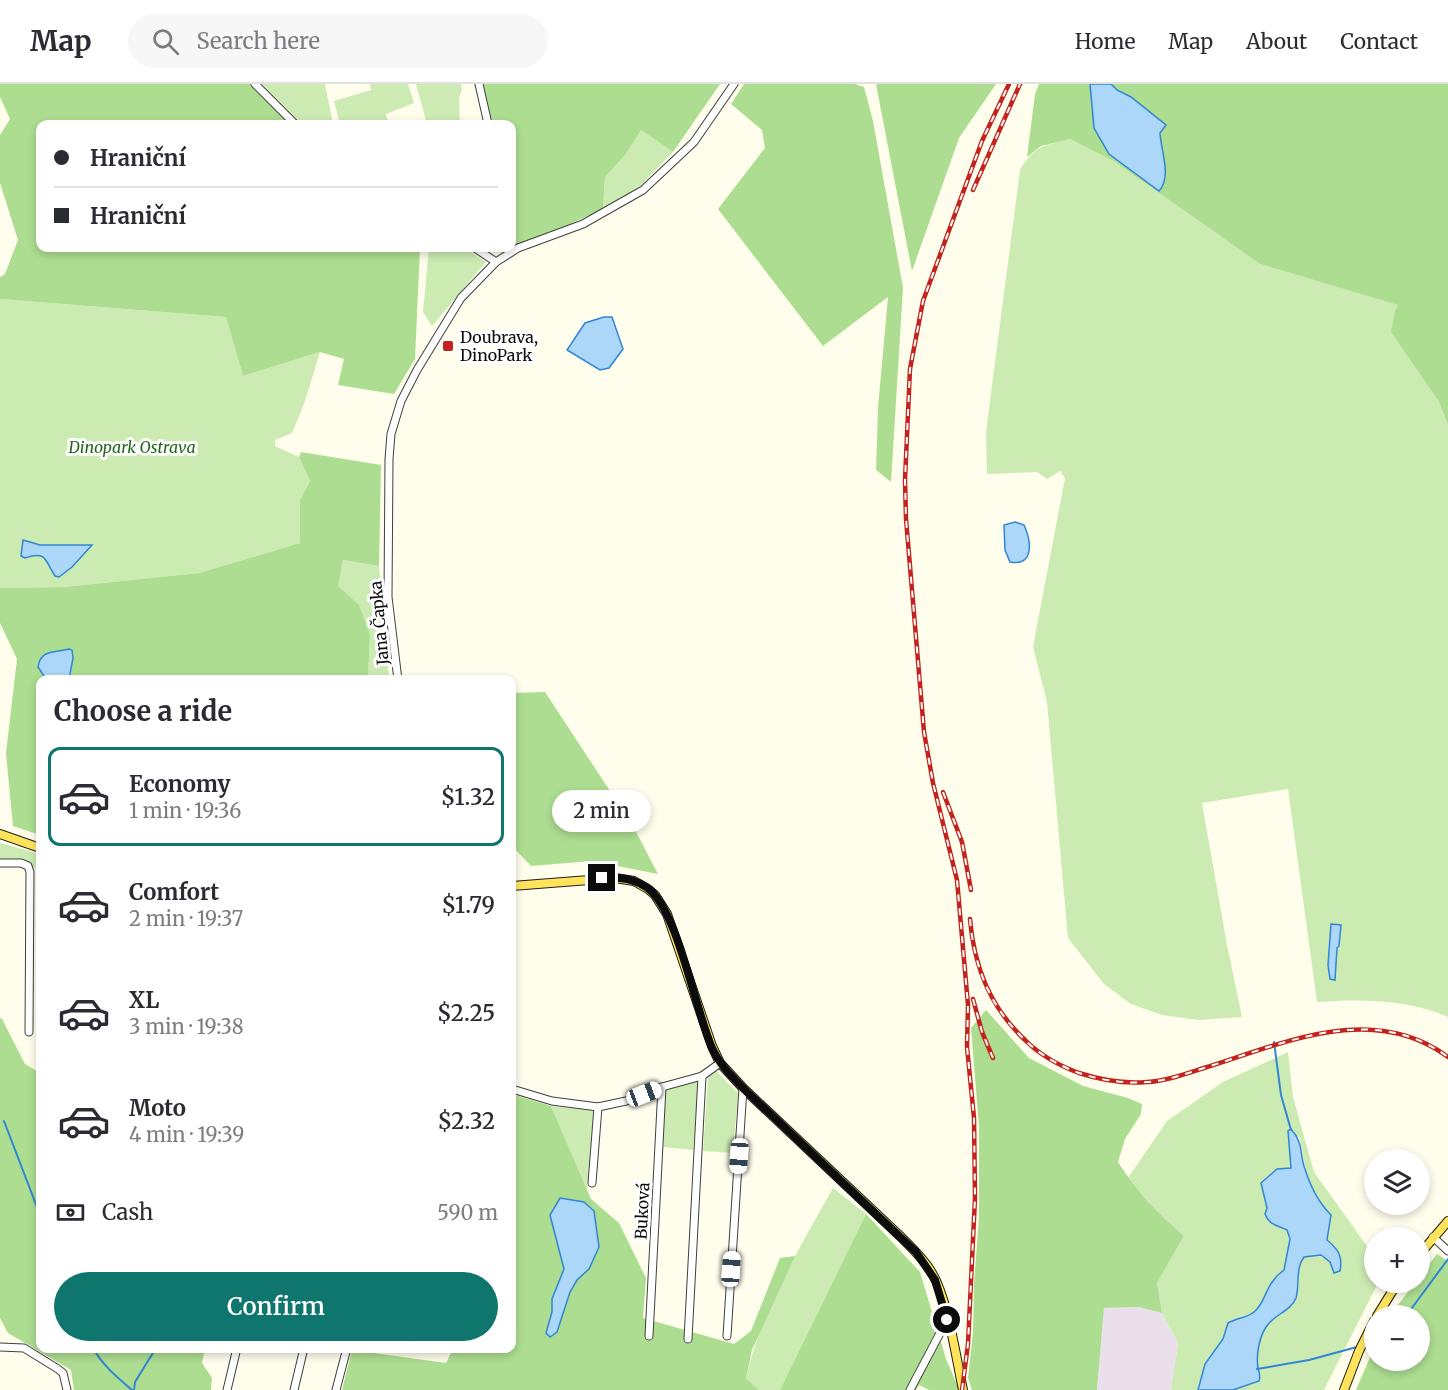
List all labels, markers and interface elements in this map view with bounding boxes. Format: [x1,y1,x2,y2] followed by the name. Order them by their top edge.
[128,14,548,68] search box
[30,23,92,59] text: Map
[149,25,182,58] icon: search
[197,27,320,55] text: Search here
[1075,28,1135,55] text: Home
[1168,28,1213,55] text: Map
[1246,28,1307,55] text: About
[1340,28,1418,55] text: Contact
[90,144,186,172] text: Hraniční
[90,202,186,230] text: Hraniční
[460,327,538,365] place label: Doubrava, DinoPark
[441,339,455,353] marker: Doubrava, DinoPark
[67,437,196,457] park label: Dinopark Ostrava
[365,580,393,667] street label: Jana Čapka
[54,694,232,728] text: Choose a ride
[57,770,111,824] icon: car
[129,770,230,798] text: Economy
[441,783,495,811] text: $1.32
[552,791,652,833] callout: 2 min
[129,798,241,823] text: 1 min · 19:36
[573,798,630,823] text: 2 min
[588,864,615,891] route end
[57,878,111,932] icon: car
[129,878,219,906] text: Comfort
[442,891,495,919] text: $1.79
[129,906,243,931] text: 2 min · 19:37
[57,986,111,1040] icon: car
[129,986,159,1014] text: XL
[437,999,495,1027] text: $2.25
[129,1014,244,1039] text: 3 min · 19:38
[624,1079,664,1109] car
[57,1094,111,1148] icon: car
[129,1094,186,1122] text: Moto
[437,1107,495,1135] text: $2.32
[129,1122,244,1147] text: 4 min · 19:39
[729,1137,749,1175] car
[1364,1149,1430,1371] map controls
[1364,1149,1430,1215] button: layers
[631,1182,654,1240] street label: Buková
[54,1196,87,1229] icon: cash
[102,1198,153,1226] text: Cash
[437,1200,498,1225] text: 590 m
[1364,1227,1430,1293] button: +
[721,1250,741,1288] car
[54,1272,498,1341] button: Confirm
[1364,1305,1430,1371] button: −
[933,1306,960,1333] route start

